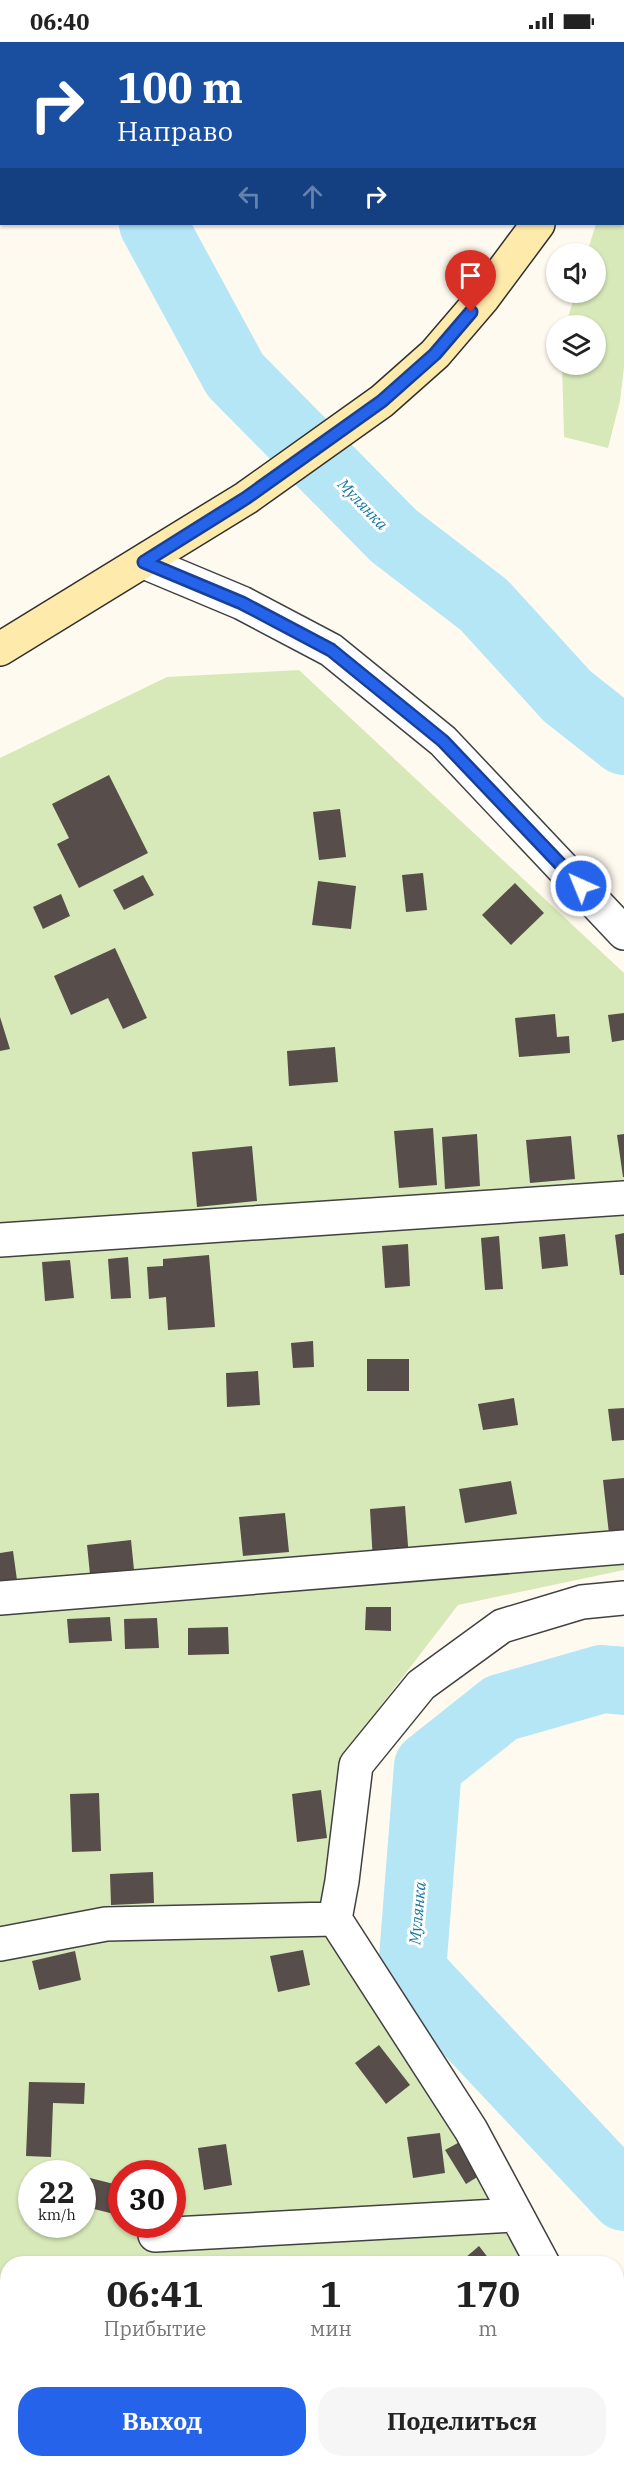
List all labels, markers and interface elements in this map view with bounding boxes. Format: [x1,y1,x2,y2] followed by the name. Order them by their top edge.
[30,7,89,36] text: 06:40
[117,60,243,115] text: 100 m
[18,66,96,144] icon: right
[117,113,233,148] text: Направо
[233,180,266,213] icon: left
[296,180,329,213] icon: ahead
[359,180,392,213] icon: right
[546,243,606,375] map controls
[546,243,606,303] button: sound
[445,250,496,312] pin
[454,259,487,292] icon: arrive
[546,315,606,375] button: layers
[333,474,392,534] water label: Мулянка
[549,854,613,918] position arrow
[404,1880,430,1946] water label: Мулянка
[108,2160,186,2238] speed limit sign: 30
[39,2172,75,2211] text: 22
[38,2205,76,2224] text: km/h
[106,2270,204,2317] text: 06:41
[320,2270,342,2317] text: 1
[455,2270,520,2317] text: 170
[104,2315,206,2342] text: Прибытие
[310,2315,352,2342] text: мин
[478,2315,497,2342] text: m
[18,2387,306,2456] button: Выход
[318,2387,606,2456] button: Поделиться

